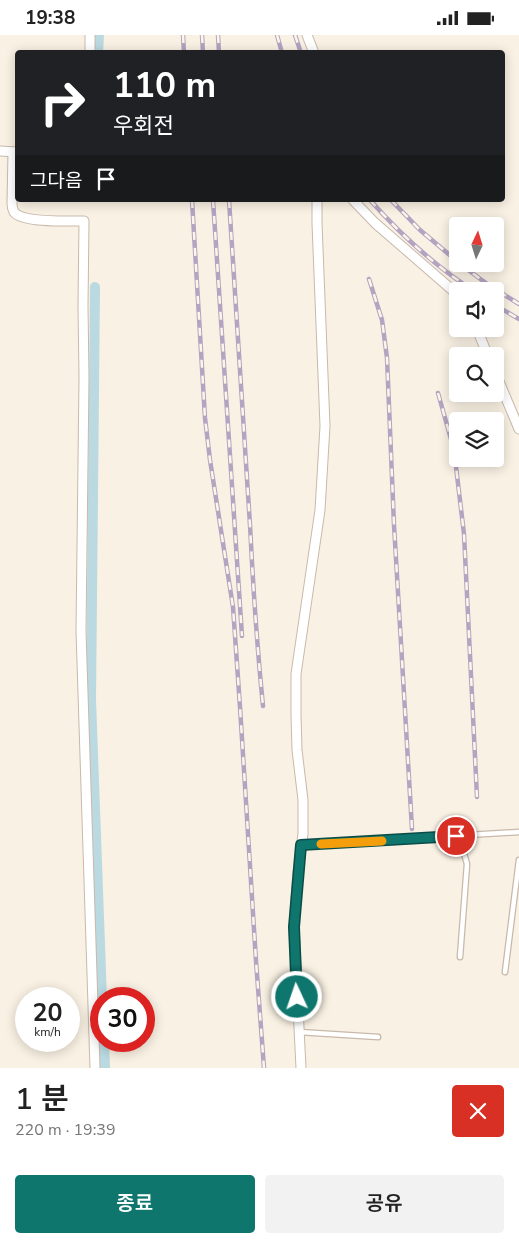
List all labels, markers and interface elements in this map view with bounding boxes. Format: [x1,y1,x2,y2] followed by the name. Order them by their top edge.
[25,5,75,31] text: 19:38
[113,62,216,109] text: 110 m
[30,70,95,135] icon: right
[113,111,174,141] text: 우회전
[92,165,120,193] icon: arrive
[30,168,82,194] text: 그다음
[449,217,504,273] north arrow
[449,217,504,467] map controls
[449,282,504,337] button: sound
[449,347,504,402] button: search
[449,412,504,467] button: layers
[435,815,477,857] pin
[442,822,470,850] icon: arrive
[270,970,322,1022] position arrow
[90,987,155,1052] speed limit sign: 30
[32,996,63,1030] text: 20
[34,1024,61,1040] text: km/h
[15,1079,69,1120] text: 1 분
[452,1085,504,1137] button: close
[15,1119,116,1141] text: 220 m · 19:39
[15,1175,255,1233] button: 종료
[265,1175,504,1233] button: 공유

